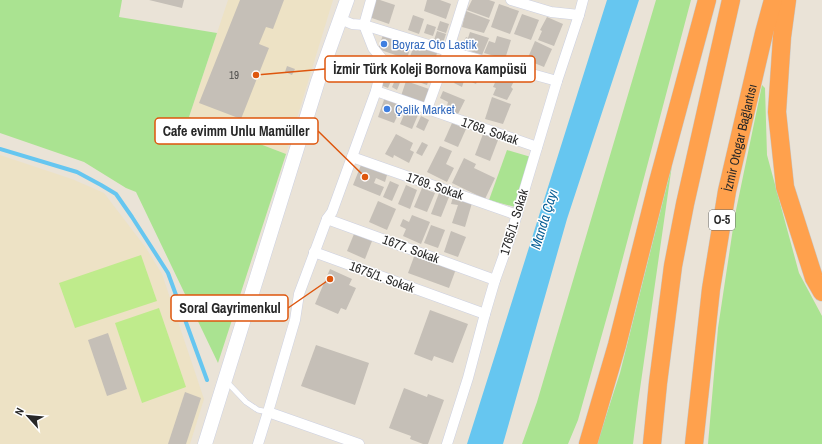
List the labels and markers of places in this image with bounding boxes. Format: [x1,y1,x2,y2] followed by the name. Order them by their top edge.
[392,36,477,53] place label: Boyraz Oto Lastik
[379,39,389,49] marker: Boyraz Oto Lastik
[325,56,535,82] callout: İzmir Türk Koleji Bornova Kampüsü
[395,101,455,118] place label: Çelik Market
[382,104,392,114] marker: Çelik Market
[155,118,318,144] callout: Cafe evimm Unlu Mamüller
[171,295,288,321] callout: Soral Gayrimenkul

